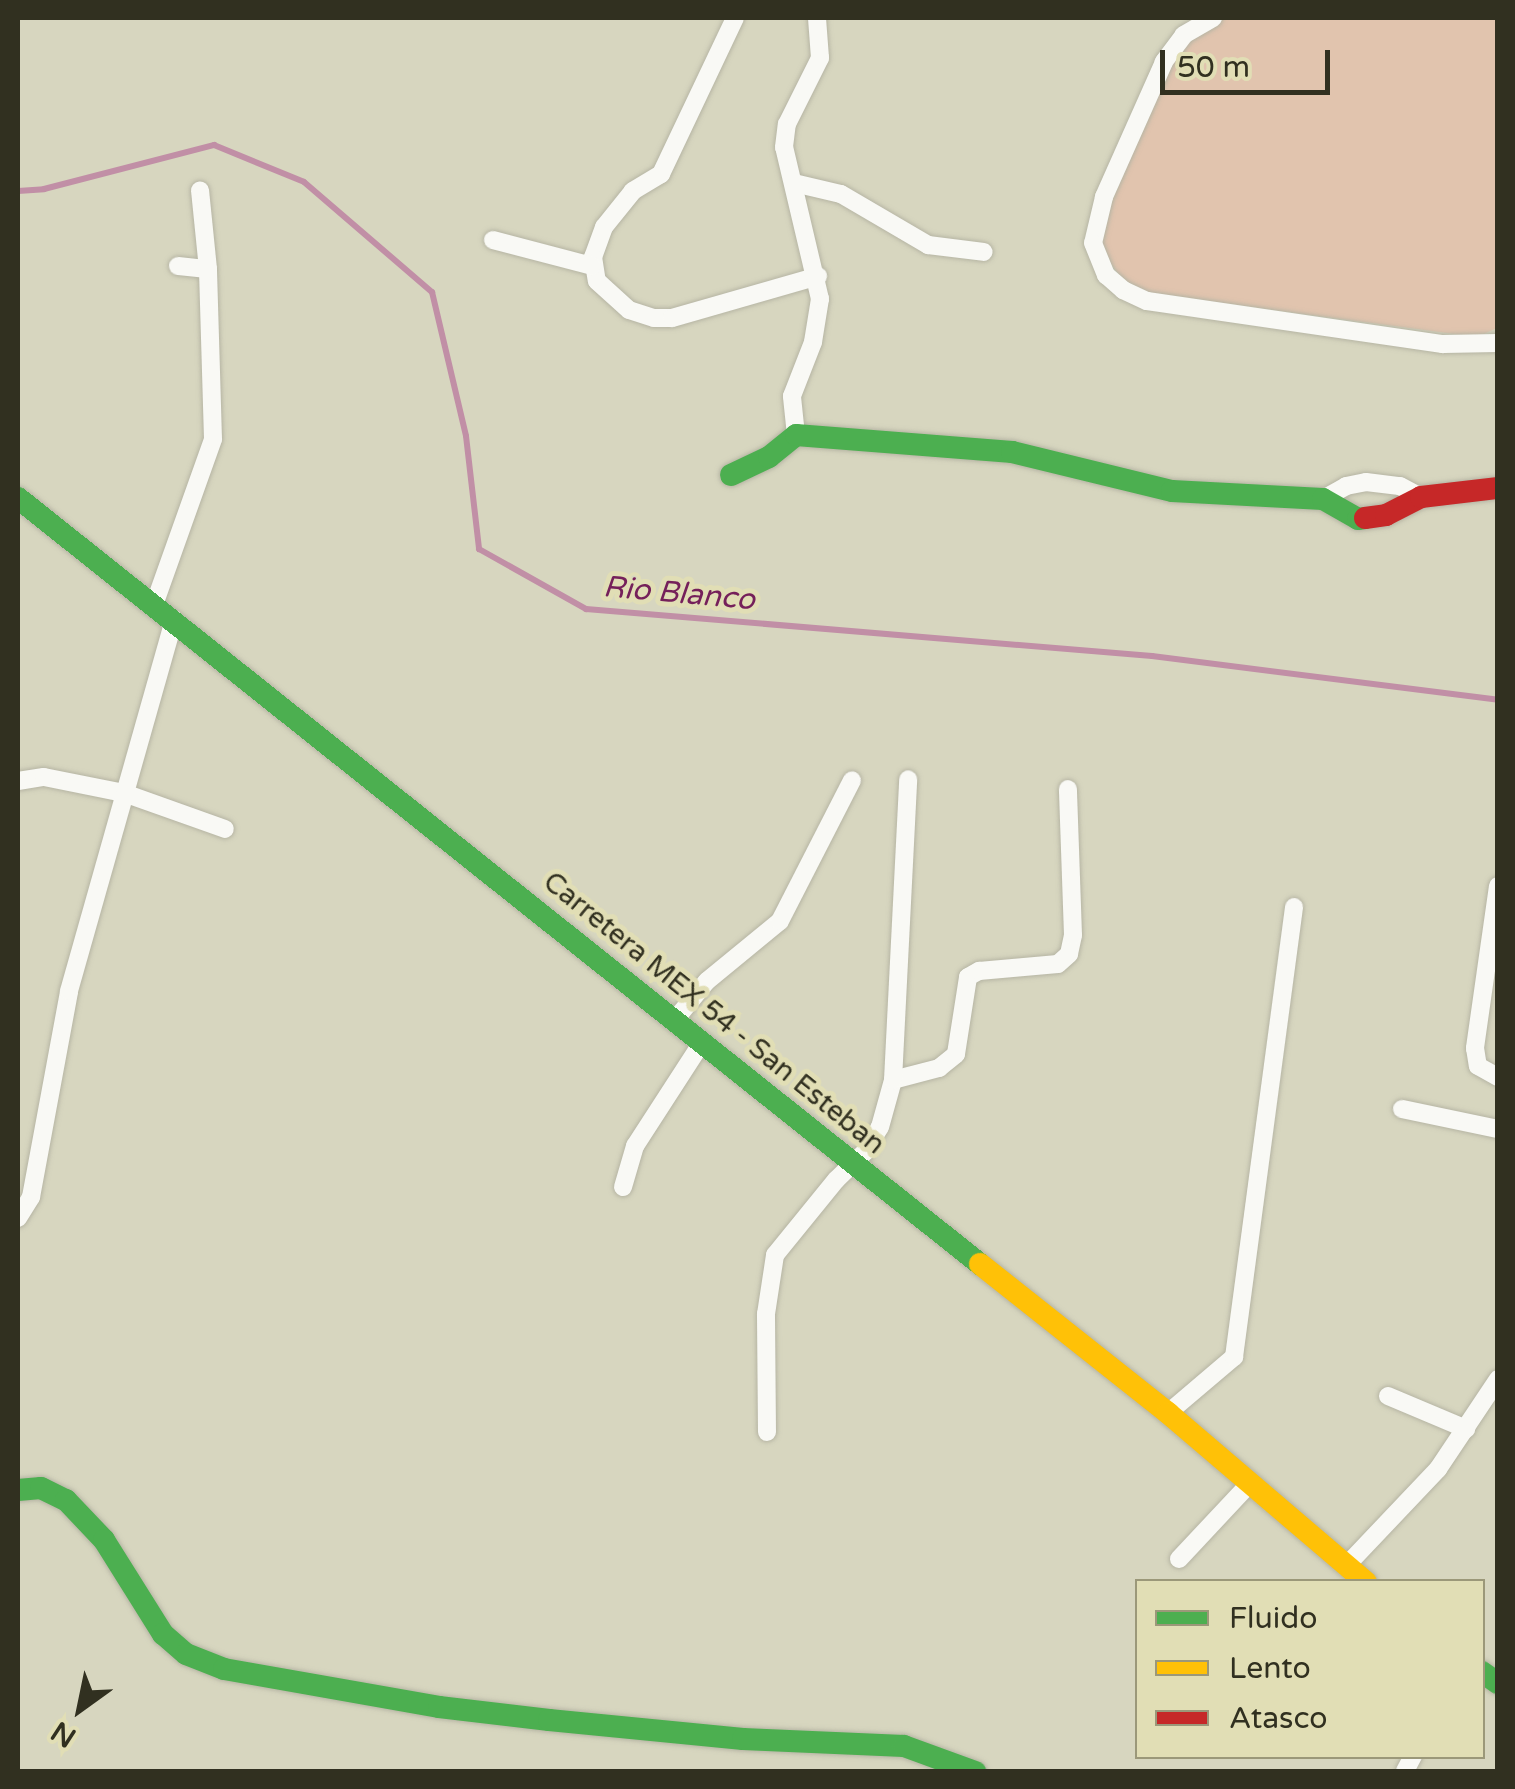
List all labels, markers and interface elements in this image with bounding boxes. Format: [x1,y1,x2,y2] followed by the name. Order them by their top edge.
[1165,30,1335,92] scale bar
[1177,49,1250,86] text: 50 m
[602,569,756,619] water label: Rio Blanco
[537,865,891,1161] street label: Carretera MEX 54 - San Esteban
[1135,1579,1485,1759] legend
[1229,1600,1317,1637] text: Fluido
[1229,1650,1311,1687] text: Lento
[30,1659,130,1759] north arrow
[1229,1700,1328,1737] text: Atasco
[45,1714,82,1755] text: N

